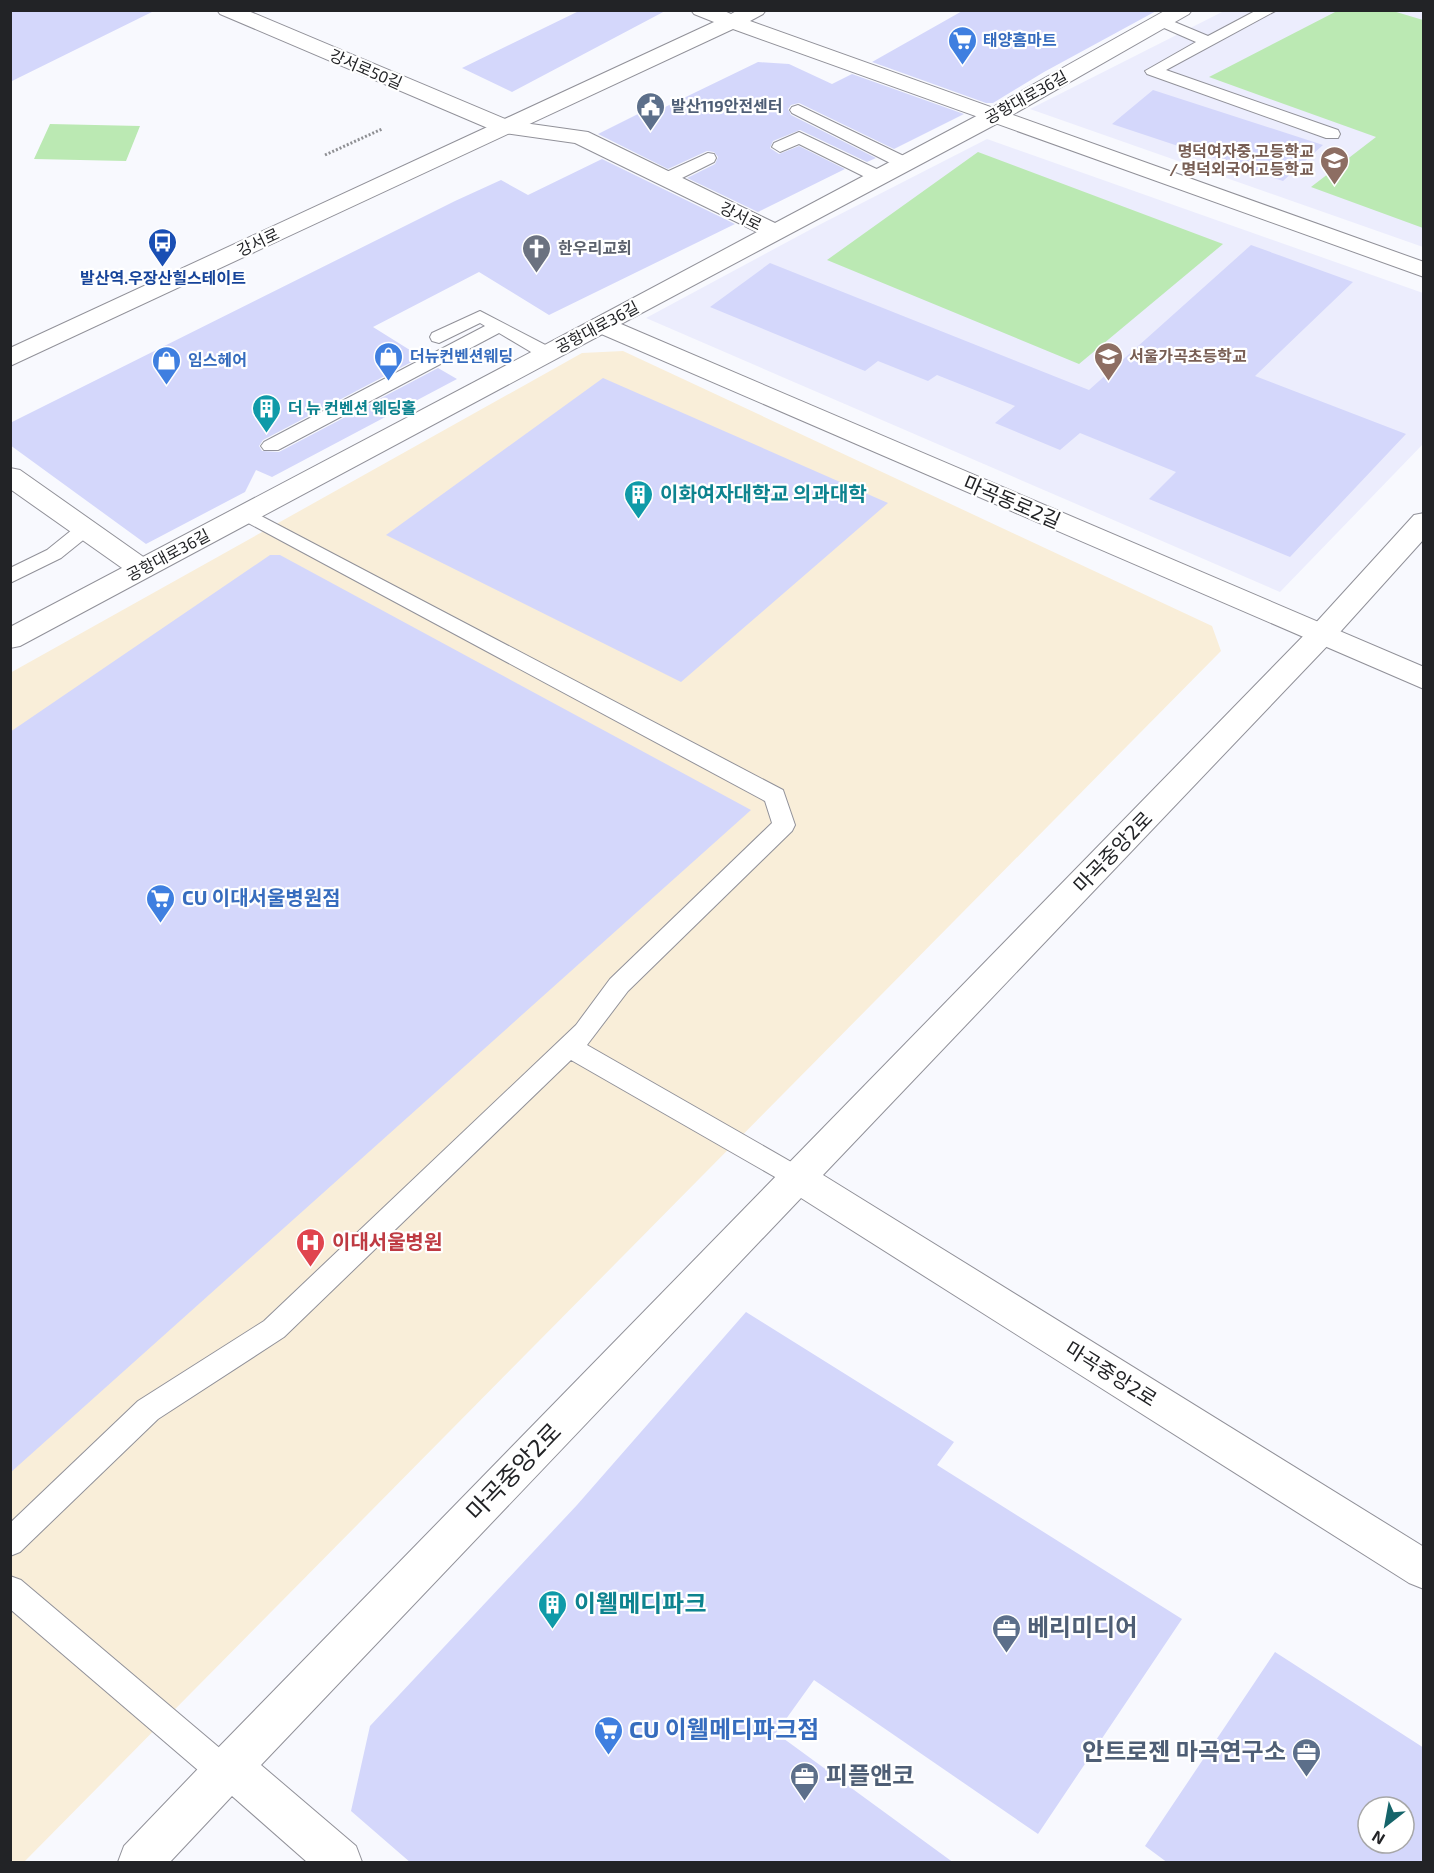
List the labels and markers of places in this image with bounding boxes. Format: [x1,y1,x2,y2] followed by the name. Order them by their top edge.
[946,24,978,66] supermarket icon: 태양홈마트
[983,30,1057,49] place label: 태양홈마트
[634,90,666,132] public building icon: 발산119안전센터
[671,96,783,115] place label: 발산119안전센터
[1169,141,1314,178] place label: 명덕여자중,고등학교 / 명덕외국어고등학교
[1319,144,1351,186] school or university icon: 명덕여자중,고등학교 / 명덕외국어고등학교
[147,226,179,268] bus stop icon: 발산역.우장산힐스테이트
[521,232,553,274] church icon: 한우리교회
[558,238,632,257] place label: 한우리교회
[80,268,246,287] place label: 발산역.우장산힐스테이트
[373,340,405,382] shop icon: 더뉴컨벤션웨딩
[1092,340,1124,382] school or university icon: 서울가곡초등학교
[151,344,183,386] shop icon: 임스헤어
[410,346,513,365] place label: 더뉴컨벤션웨딩
[1129,346,1247,365] place label: 서울가곡초등학교
[188,350,247,369] place label: 임스헤어
[251,392,283,434] building icon: 더 뉴 컨벤션 웨딩홀
[288,398,416,417] place label: 더 뉴 컨벤션 웨딩홀
[623,478,655,520] building icon: 이화여자대학교 의과대학
[660,481,867,505] place label: 이화여자대학교 의과대학
[145,882,177,924] supermarket icon: CU 이대서울병원점
[182,885,341,909] place label: CU 이대서울병원점
[295,1226,327,1268] hospital icon: 이대서울병원
[332,1229,442,1253] place label: 이대서울병원
[537,1588,569,1630] building icon: 이웰메디파크
[574,1588,706,1617] place label: 이웰메디파크
[990,1612,1022,1654] office icon: 베리미디어
[1027,1612,1137,1641] place label: 베리미디어
[592,1714,624,1756] supermarket icon: CU 이웰메디파크점
[629,1714,819,1743] place label: CU 이웰메디파크점
[1082,1736,1286,1765] place label: 안트로젠 마곡연구소
[1291,1736,1323,1778] office icon: 안트로젠 마곡연구소
[789,1760,821,1802] office icon: 피플앤코
[826,1760,914,1789] place label: 피플앤코

